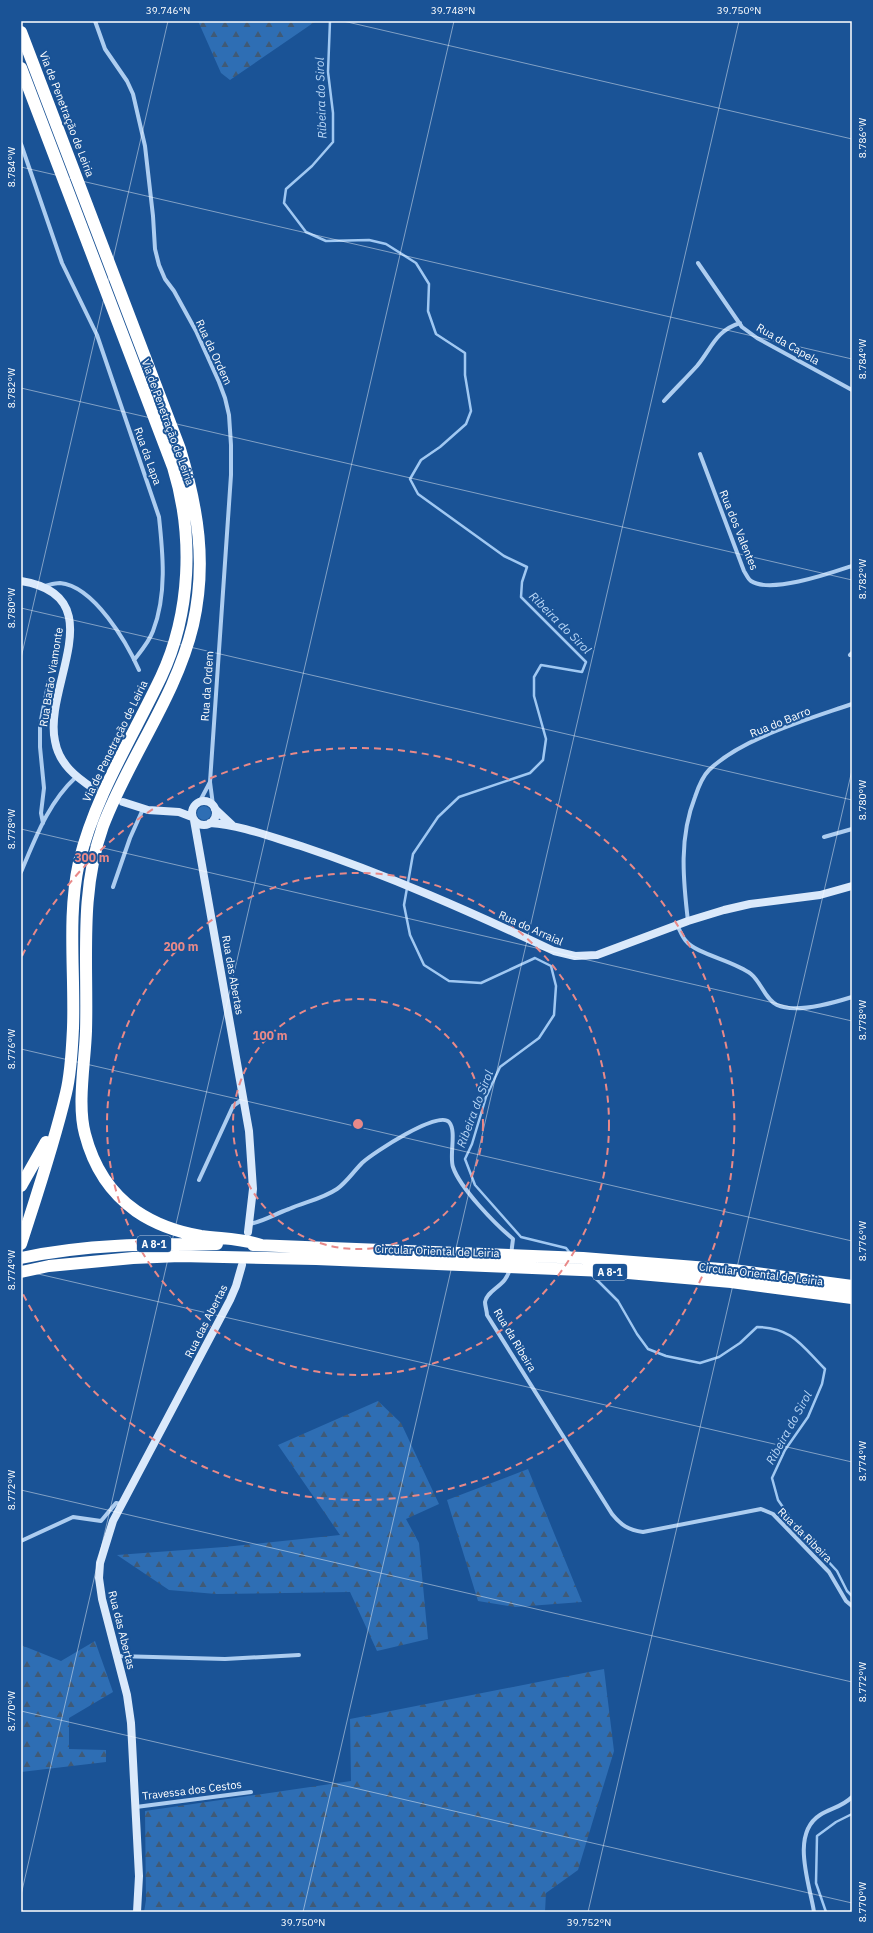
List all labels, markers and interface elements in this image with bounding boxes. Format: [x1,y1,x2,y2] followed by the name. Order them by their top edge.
[146,4,190,17] text: 39.746°N
[431,4,475,17] text: 39.748°N
[717,4,761,17] text: 39.750°N
[37,49,97,179] street label: Via de Penetração de Leiria
[312,56,329,139] water label: Ribeira do Sirol
[856,118,869,158] text: 8.786°W
[5,147,18,187] text: 8.784°W
[193,317,235,387] street label: Rua da Ordem
[754,320,822,368] street label: Rua da Capela
[856,339,869,379] text: 8.784°W
[139,357,197,487] street label: Via de Penetração de Leiria
[5,368,18,408] text: 8.782°W
[131,425,165,487] street label: Rua da Lapa
[717,488,761,572] street label: Rua dos Valentes
[856,559,869,599] text: 8.782°W
[5,588,18,628] text: 8.780°W
[526,589,595,657] water label: Ribeira do Sirol
[36,626,66,728] street label: Rua Barão Viamonte
[198,650,216,722] street label: Rua da Ordem
[79,678,151,804] street label: Via de Penetração de Leiria
[748,703,812,741] street label: Rua do Barro
[856,780,869,820] text: 8.780°W
[5,809,18,849] text: 8.778°W
[74,850,110,865] text: 300 m
[496,907,566,949] street label: Rua do Arraial
[219,934,247,1016] street label: Rua das Abertas
[163,939,199,954] text: 200 m
[856,1000,869,1040] text: 8.778°W
[252,1028,288,1043] text: 100 m
[5,1029,18,1069] text: 8.776°W
[453,1067,496,1150] water label: Ribeira do Sirol
[351,1117,365,1131] centre of rings
[856,1221,869,1261] text: 8.776°W
[137,1236,171,1252] road number: A 8-1
[374,1242,500,1260] street label: Circular Oriental de Leiria
[5,1250,18,1290] text: 8.774°W
[698,1259,824,1289] street label: Circular Oriental de Leiria
[593,1264,627,1280] road number: A 8-1
[181,1282,231,1360] street label: Rua das Abertas
[491,1306,539,1374] street label: Rua da Ribeira
[762,1388,815,1467] water label: Ribeira do Sirol
[856,1441,869,1481] text: 8.774°W
[5,1470,18,1510] text: 8.772°W
[775,1505,835,1565] street label: Rua da Ribeira
[105,1589,139,1671] street label: Rua das Abertas
[856,1662,869,1702] text: 8.772°W
[5,1691,18,1731] text: 8.770°W
[141,1777,243,1803] street label: Travessa dos Cestos
[856,1882,869,1922] text: 8.770°W
[281,1916,325,1929] text: 39.750°N
[567,1916,611,1929] text: 39.752°N

